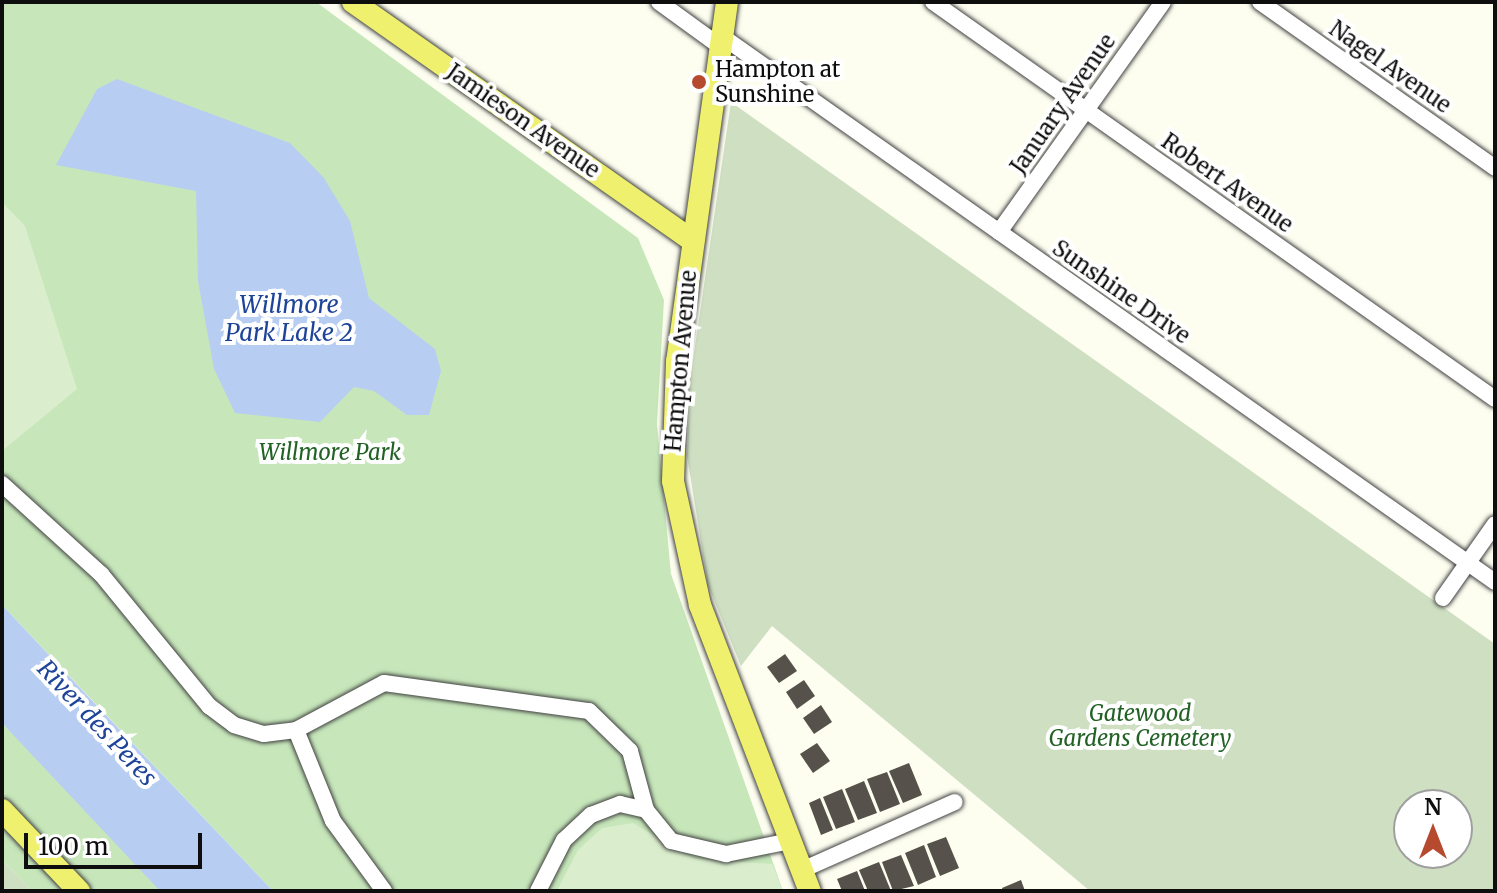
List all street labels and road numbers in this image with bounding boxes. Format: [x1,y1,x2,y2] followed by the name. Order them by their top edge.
[1324,15,1456,119] street label: Nagel Avenue
[1005,29,1121,179] street label: January Avenue
[442,58,604,184] street label: Jamieson Avenue
[1156,128,1298,238] street label: Robert Avenue
[1047,235,1195,349] street label: Sunshine Drive
[660,269,702,453] street label: Hampton Avenue

